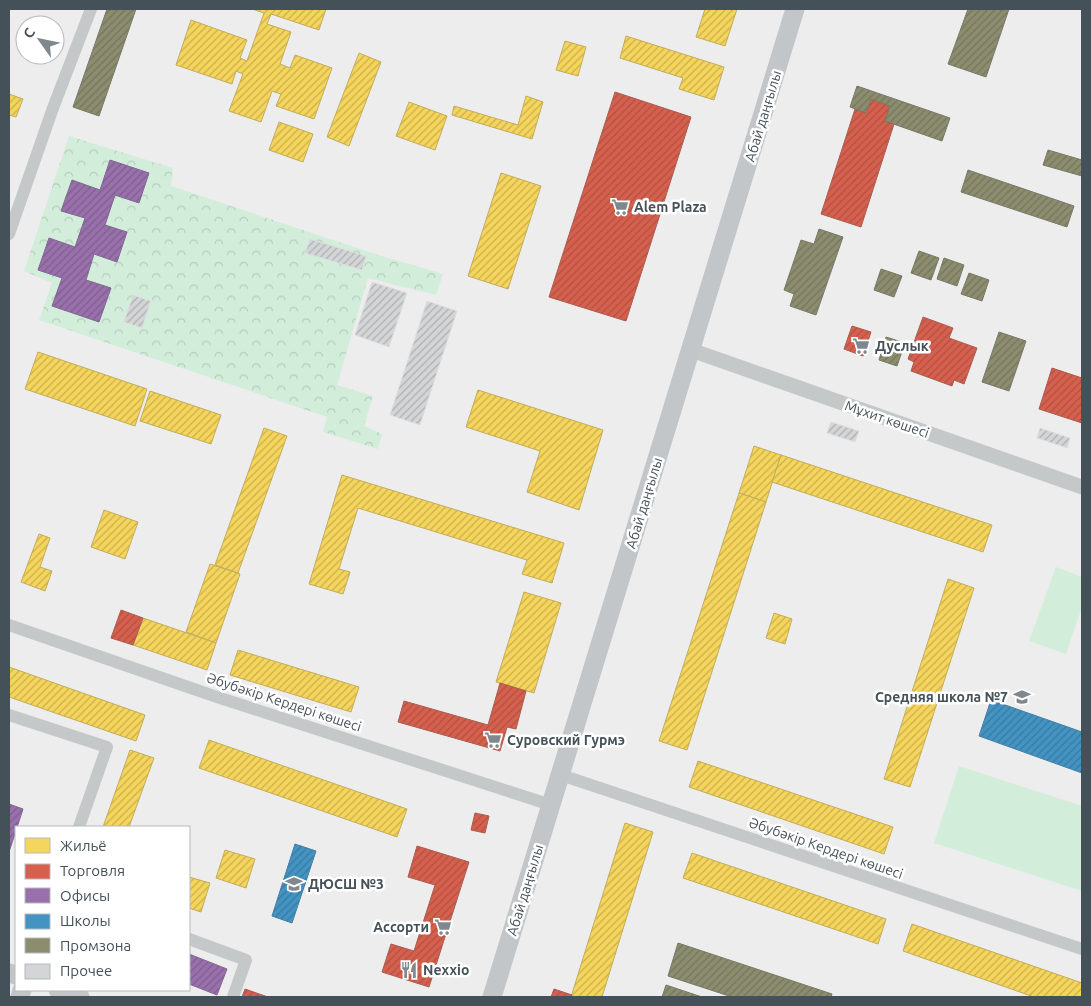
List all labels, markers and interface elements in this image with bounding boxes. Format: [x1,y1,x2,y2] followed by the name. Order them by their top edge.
[15,15,65,65] north arrow
[20,25,38,41] text: С
[742,68,784,164] street label: Абай даңғылы
[610,197,630,217] supermarket icon: Alem Plaza
[634,199,707,215] place label: Alem Plaza
[851,336,871,356] supermarket icon: Дуслык
[875,338,929,354] place label: Дуслык
[843,397,931,441] street label: Мұхит көшесі
[623,455,665,551] street label: Абай даңғылы
[205,669,363,735] street label: Әбубәкір Кердері көшесі
[1012,687,1032,707] school or university icon: Средняя школа №7
[875,689,1008,705] place label: Средняя школа №7
[483,730,503,750] supermarket icon: Суровский Гурмэ
[507,732,625,748] place label: Суровский Гурмэ
[747,814,905,882] street label: Әбубәкір Кердері көшесі
[15,826,190,991] legend
[60,837,107,854] text: Жильё
[504,842,546,938] street label: Абай даңғылы
[60,862,125,879] text: Торговля
[284,874,304,894] school or university icon: ДЮСШ №3
[308,876,384,892] place label: ДЮСШ №3
[60,887,110,904] text: Офисы
[60,912,111,929] text: Школы
[433,917,453,937] supermarket icon: Ассорти
[373,919,429,935] place label: Ассорти
[60,937,131,954] text: Промзона
[399,960,419,980] restaurant icon: Nexxio
[60,962,112,979] text: Прочее
[423,962,469,978] place label: Nexxio

